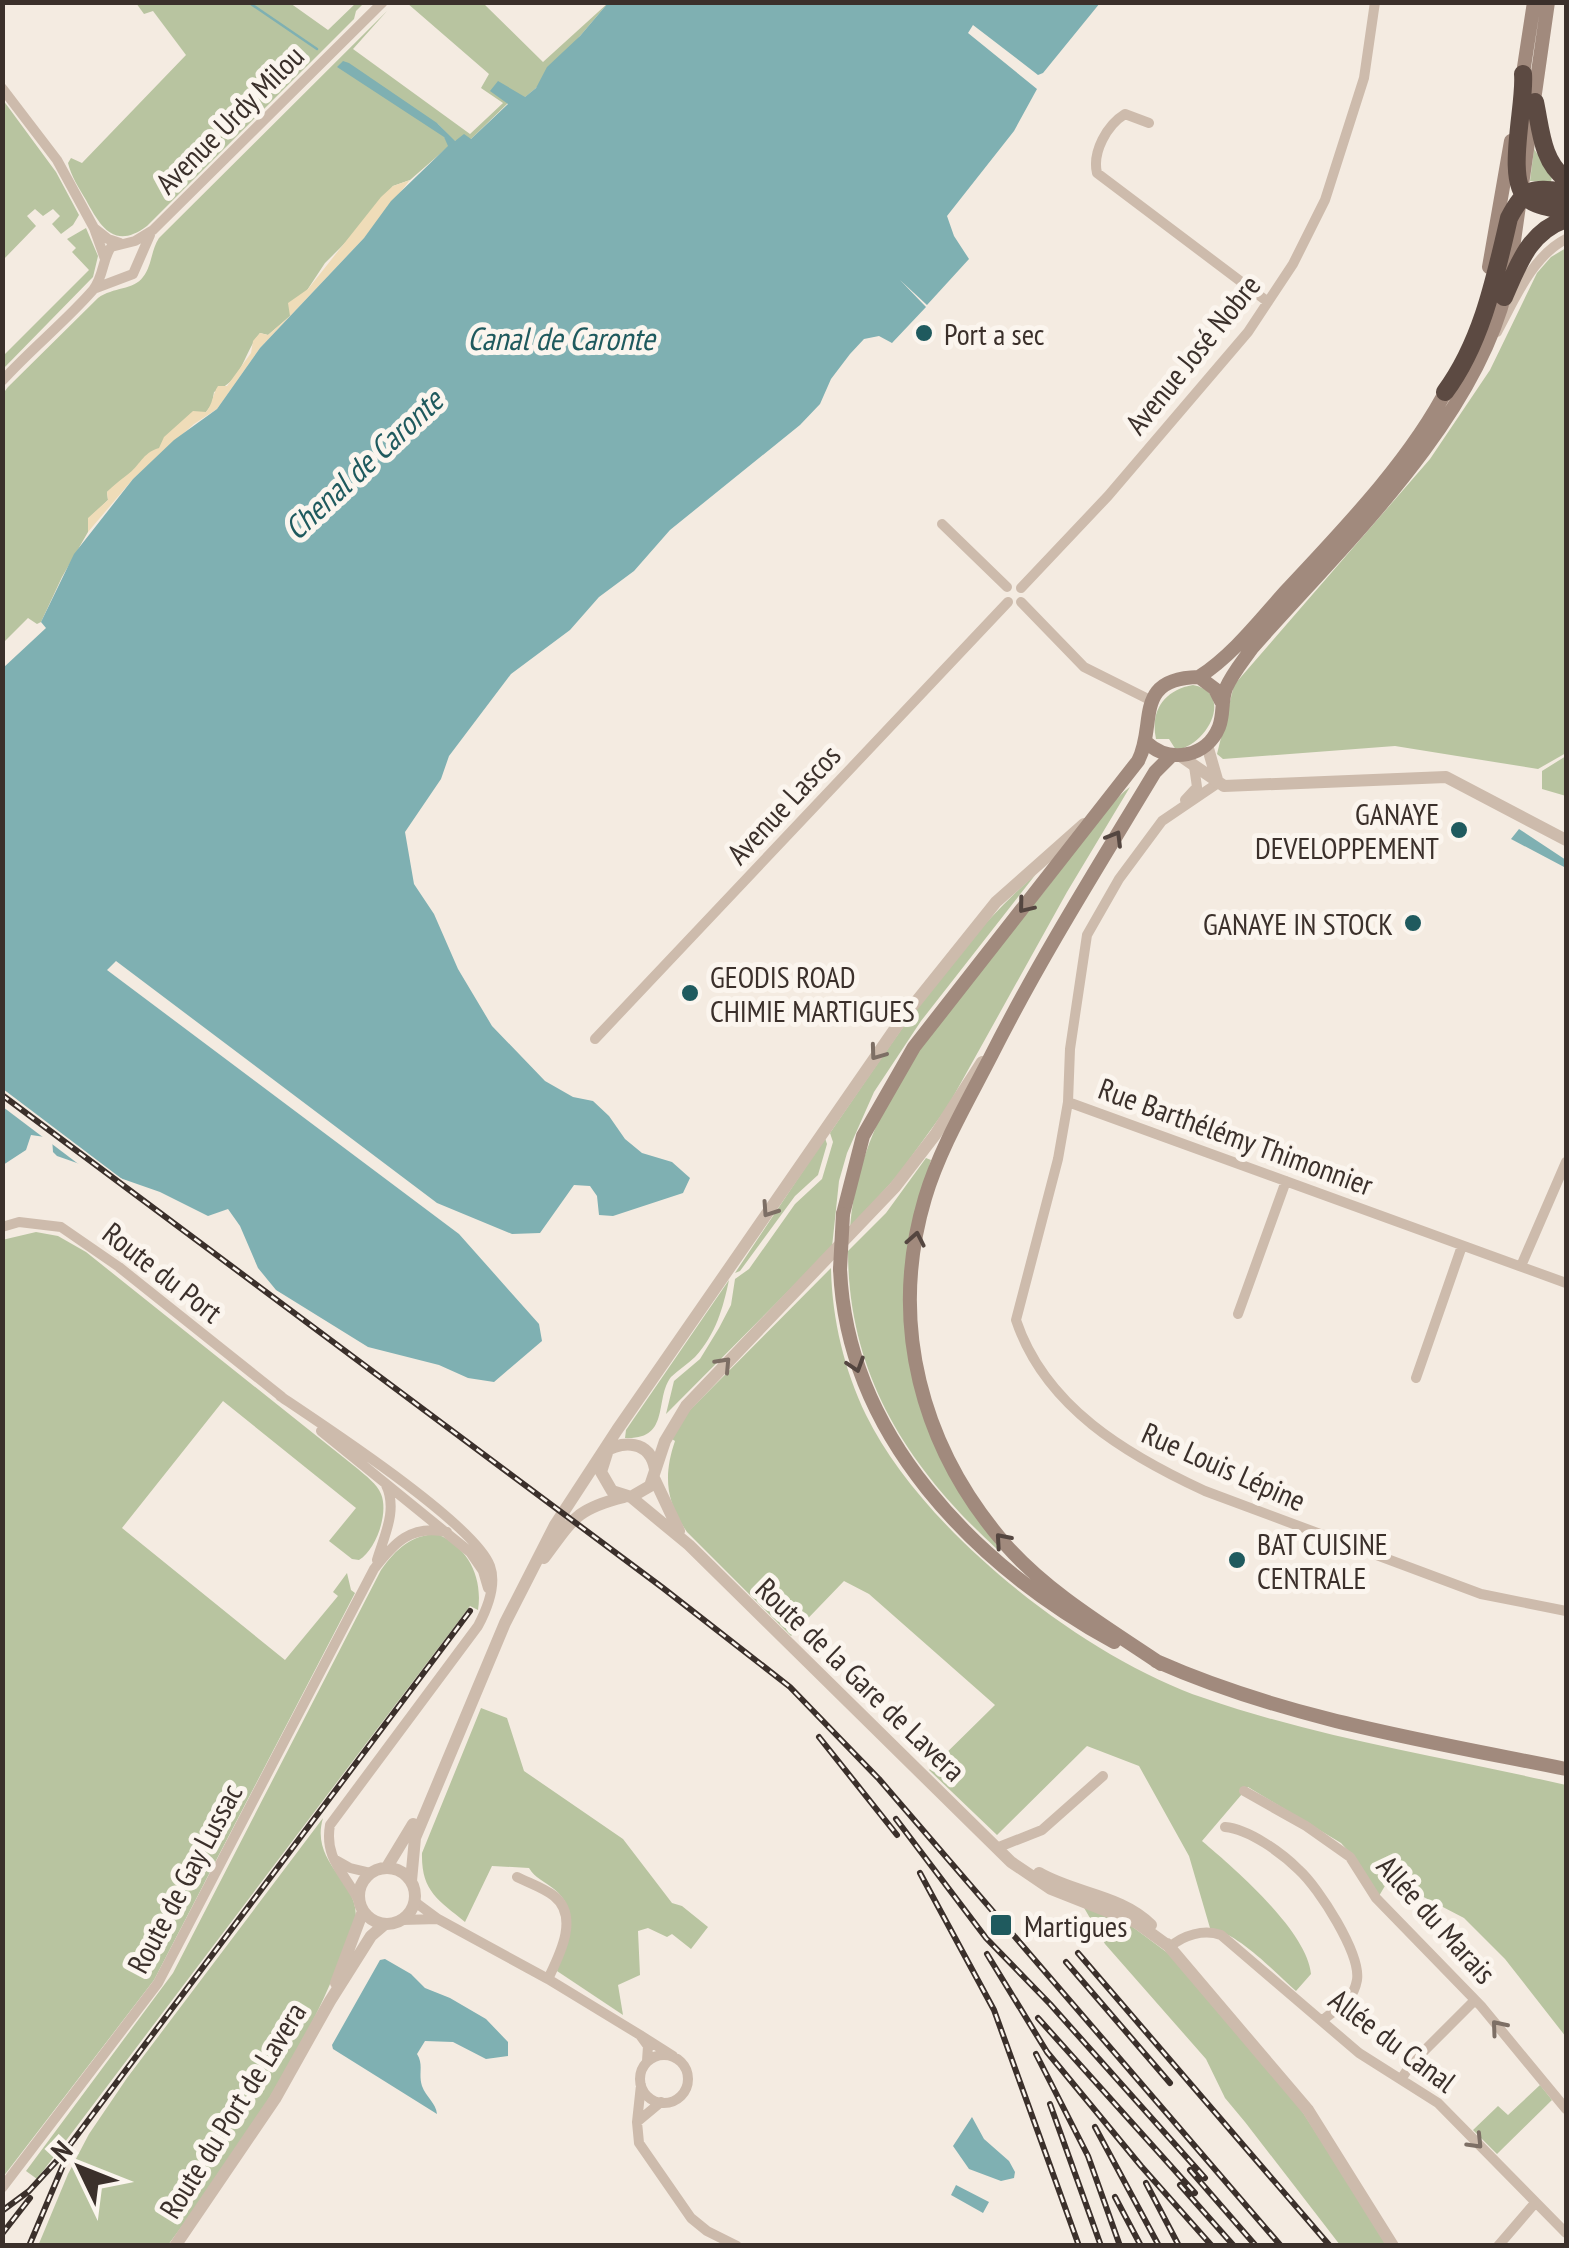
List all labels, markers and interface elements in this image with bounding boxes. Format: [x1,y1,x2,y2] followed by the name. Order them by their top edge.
[146,36,312,202] street label: Avenue Urdy Milou
[1116,266,1268,442] street label: Avenue José Nobre
[944,314,1045,353] place label: Port a sec
[467,317,656,359] water label: Canal de Caronte
[913,322,935,344] marker: Port a sec
[275,378,453,548] water label: Chenal de Caronte
[718,736,848,872] street label: Avenue Lascos
[1255,794,1439,867] place label: GANAYE DEVELOPPEMENT
[1448,819,1470,841] marker: GANAYE DEVELOPPEMENT
[1103,831,1122,849] one-way arrow
[1019,894,1037,912] one-way arrow
[1203,904,1393,943] place label: GANAYE IN STOCK
[1402,912,1424,934] marker: GANAYE IN STOCK
[710,957,915,1030] place label: GEODIS ROAD CHIMIE MARTIGUES
[679,982,701,1004] marker: GEODIS ROAD CHIMIE MARTIGUES
[871,1042,889,1060] one-way arrow
[1094,1068,1379,1204] street label: Rue Barthélémy Thimonnier
[763,1198,781,1217] one-way arrow
[95,1213,231,1331] street label: Route du Port
[905,1231,926,1247] one-way arrow
[845,1356,865,1373] one-way arrow
[712,1357,730,1376] one-way arrow
[1136,1413,1312,1519] street label: Rue Louis Lépine
[1257,1524,1388,1597] place label: BAT CUISINE CENTRALE
[996,1533,1014,1551] one-way arrow
[1226,1549,1248,1571] marker: BAT CUISINE CENTRALE
[748,1569,974,1789] street label: Route de la Gare de Lavera
[118,1776,250,1980] street label: Route de Gay Lussac
[1369,1847,1505,1991] street label: Allée du Marais
[1024,1906,1127,1945] place label: Martigues
[988,1912,1014,1938] marker: Martigues
[1322,1980,1464,2100] street label: Allée du Canal
[150,1995,314,2225] street label: Route du Port de Lavera
[1492,2021,1510,2039] one-way arrow
[30,2118,130,2218] north arrow
[1464,2130,1482,2148] one-way arrow
[43,2132,80,2169] text: N

